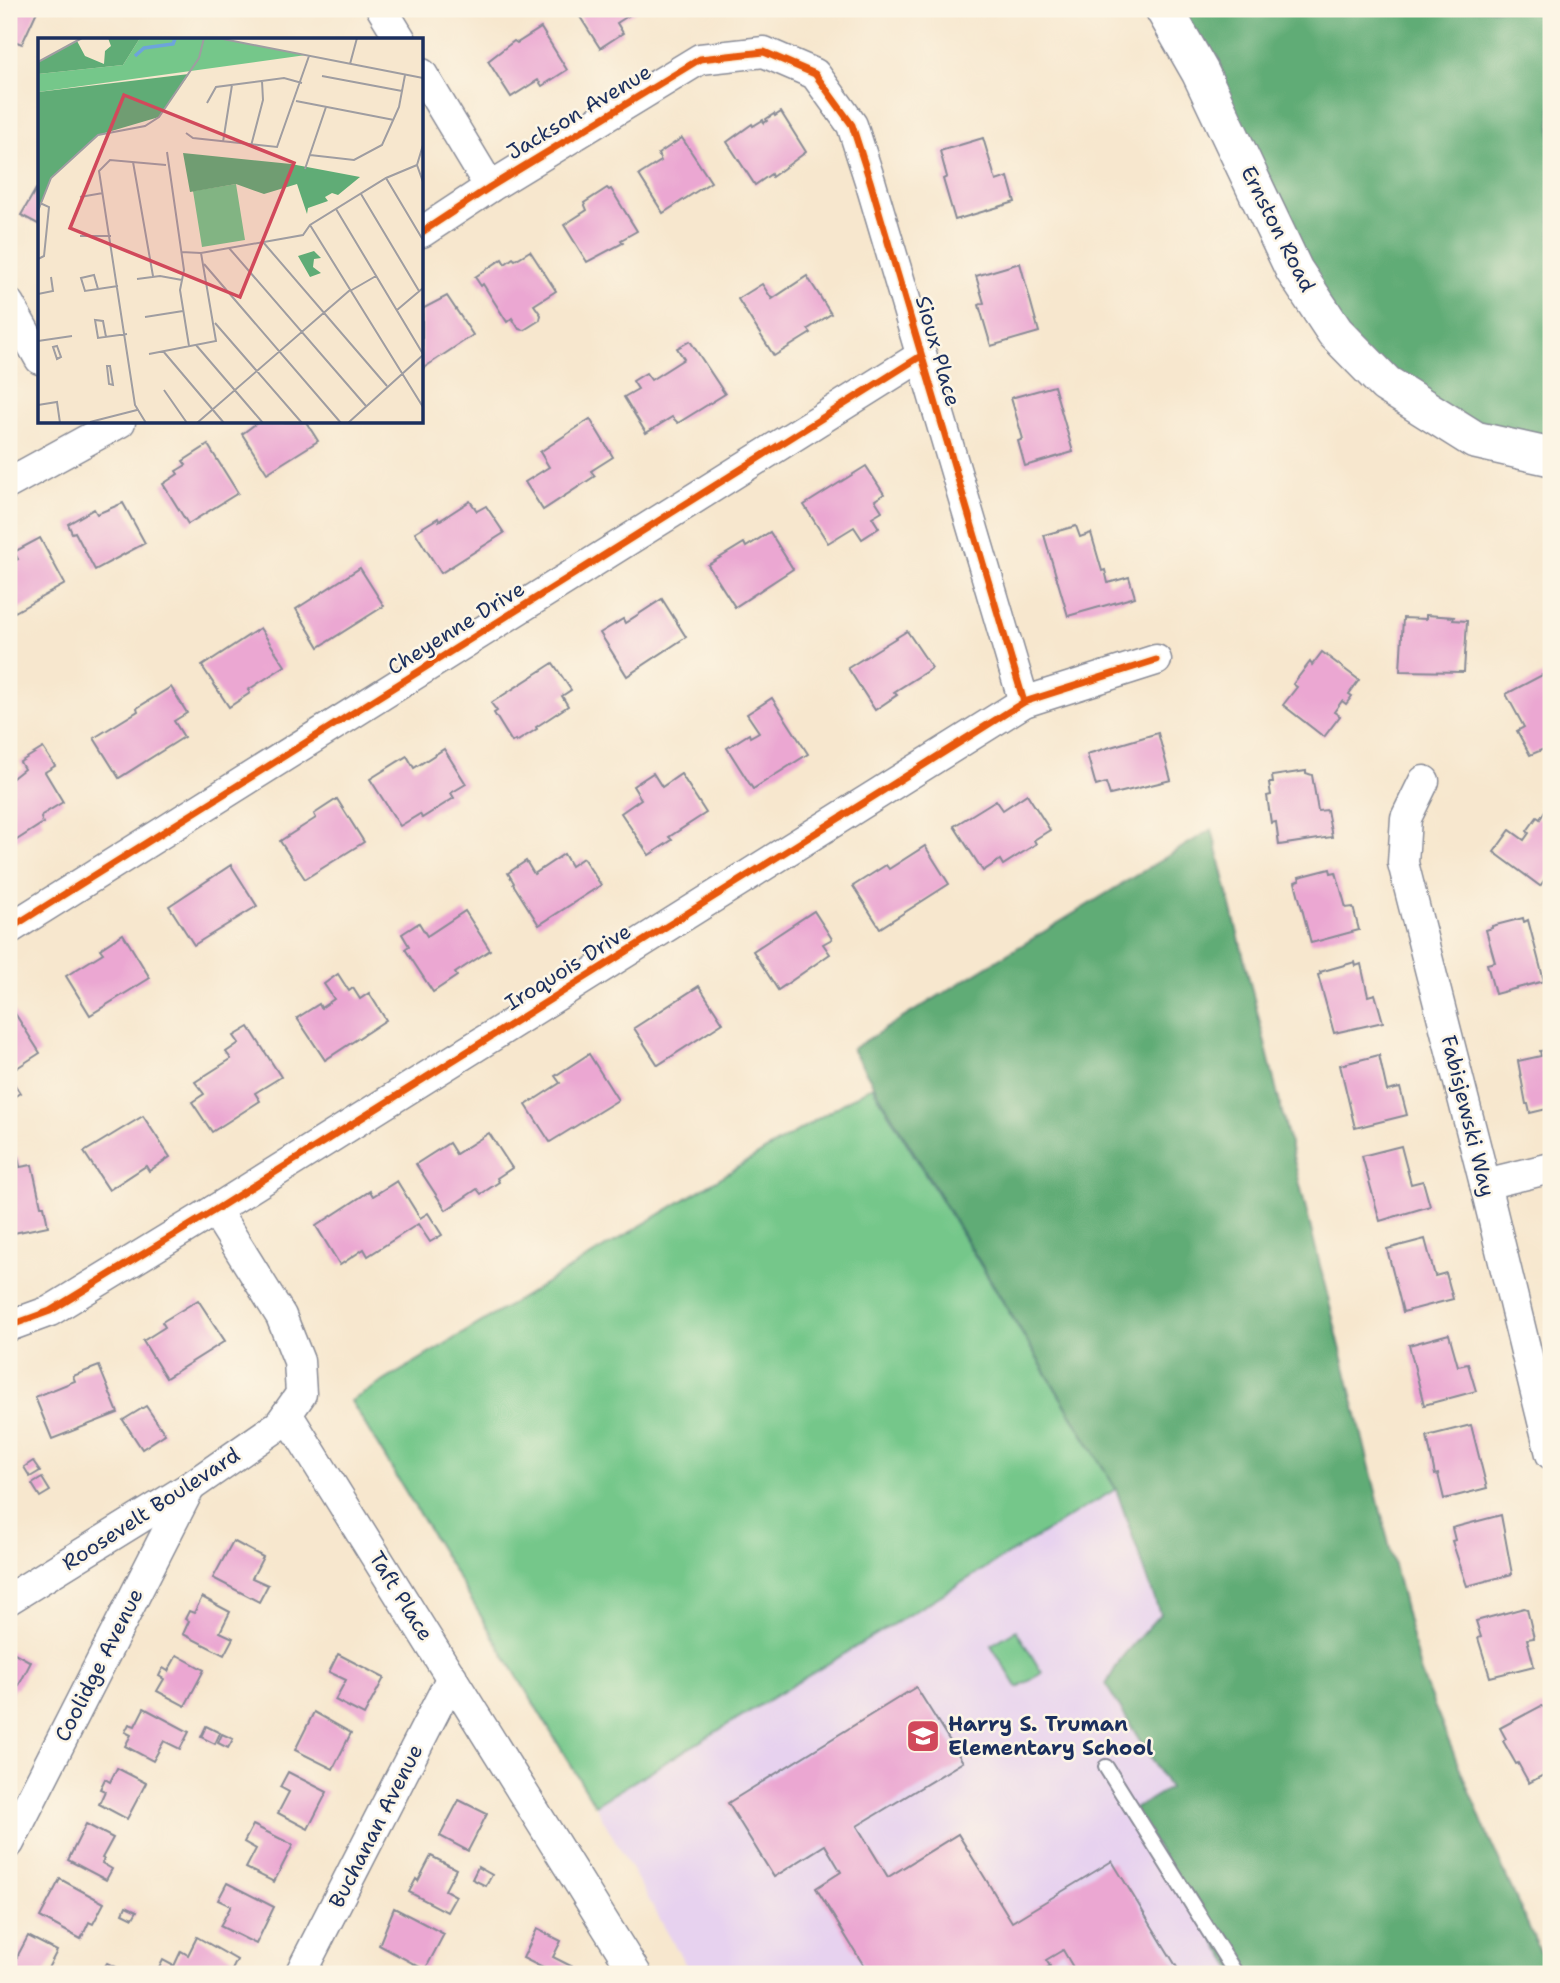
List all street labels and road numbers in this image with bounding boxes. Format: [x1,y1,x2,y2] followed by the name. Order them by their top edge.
[501,58,657,166] street label: Jackson Avenue
[1234,161,1322,297] street label: Ernston Road
[909,292,967,410] street label: Sioux Place
[382,575,530,681] street label: Cheyenne Drive
[500,917,636,1017] street label: Iroquois Drive
[1434,1032,1502,1200] street label: Fabisjewski Way
[57,1441,245,1577] street label: Roosevelt Boulevard
[362,1546,440,1646] street label: Taft Place
[48,1584,150,1746] street label: Coolidge Avenue
[323,1739,429,1913] street label: Buchanan Avenue

